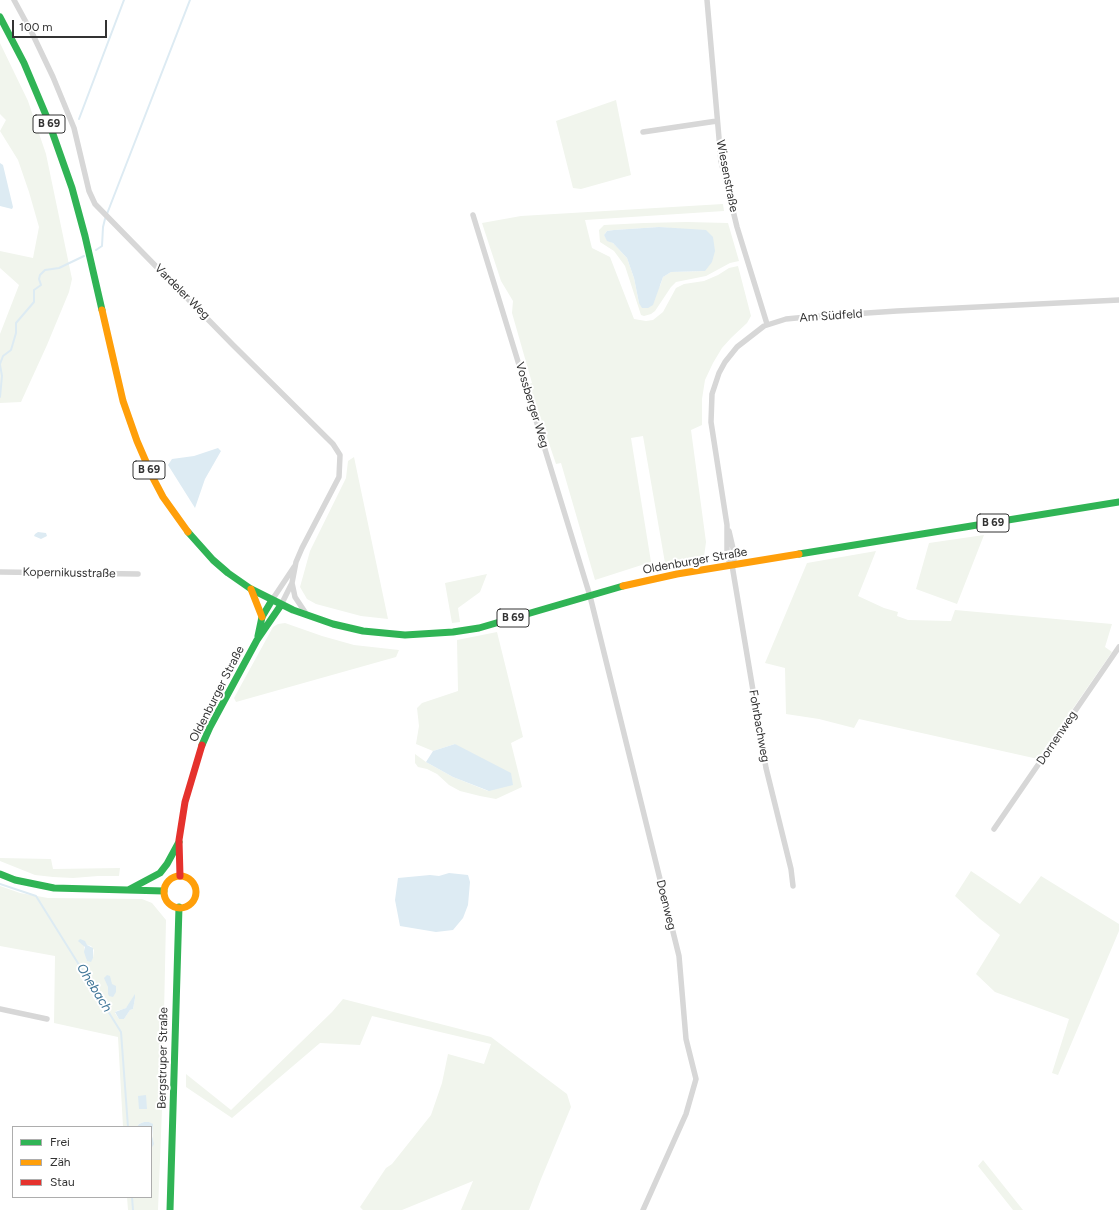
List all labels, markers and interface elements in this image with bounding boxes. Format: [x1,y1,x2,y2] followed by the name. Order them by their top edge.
[14,12,109,38] scale bar
[19,20,53,34] text: 100 m
[33,115,65,133] road number: B 69
[713,139,741,213] street label: Wiesenstraße
[151,261,213,323] street label: Vardeler Weg
[799,307,863,325] street label: Am Südfeld
[512,360,552,450] street label: Vossberger Weg
[133,461,165,479] road number: B 69
[977,514,1009,532] road number: B 69
[642,545,748,577] street label: Oldenburger Straße
[22,565,116,581] street label: Kopernikusstraße
[497,609,529,627] road number: B 69
[187,643,247,745] street label: Oldenburger Straße
[746,689,772,763] street label: Fohrbachweg
[1034,708,1080,768] street label: Dornenweg
[653,878,679,932] street label: Doenweg
[73,961,115,1015] water label: Ohebach
[155,1007,171,1109] street label: Bergstruper Straße
[12,1126,152,1198] legend
[50,1135,70,1149] text: Frei
[50,1155,71,1169] text: Zäh
[50,1175,75,1189] text: Stau

